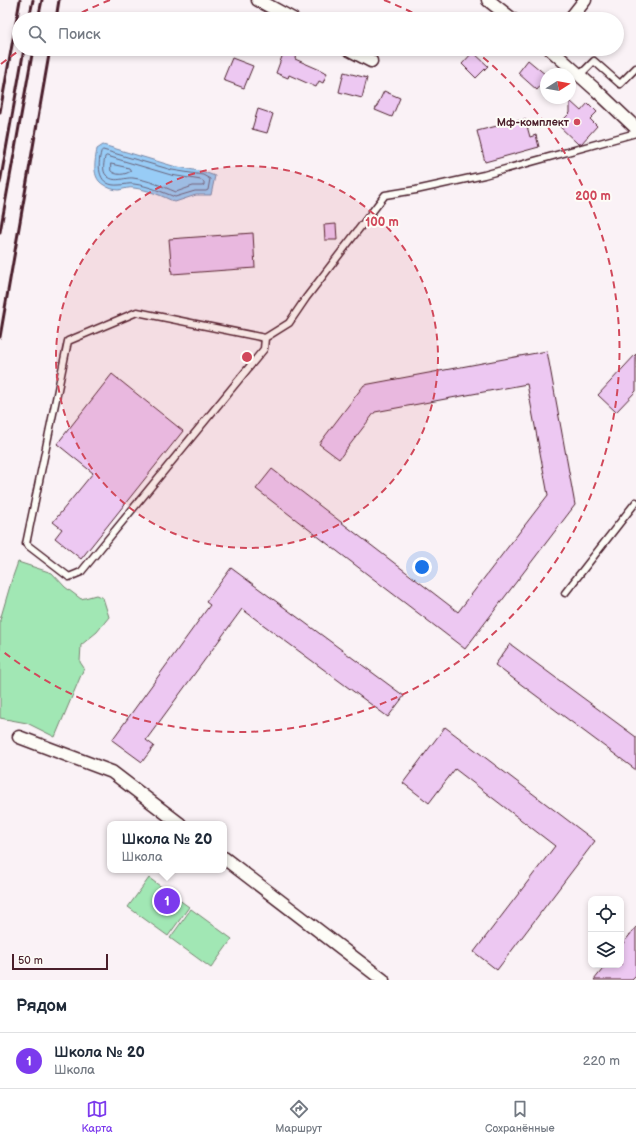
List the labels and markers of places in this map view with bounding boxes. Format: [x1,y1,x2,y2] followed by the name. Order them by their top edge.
[497,116,570,129] place label: Мф-комплект
[572,117,582,127] marker: Мф-комплект
[240,350,254,364] centre of rings
[154,886,180,916] pin: 1

